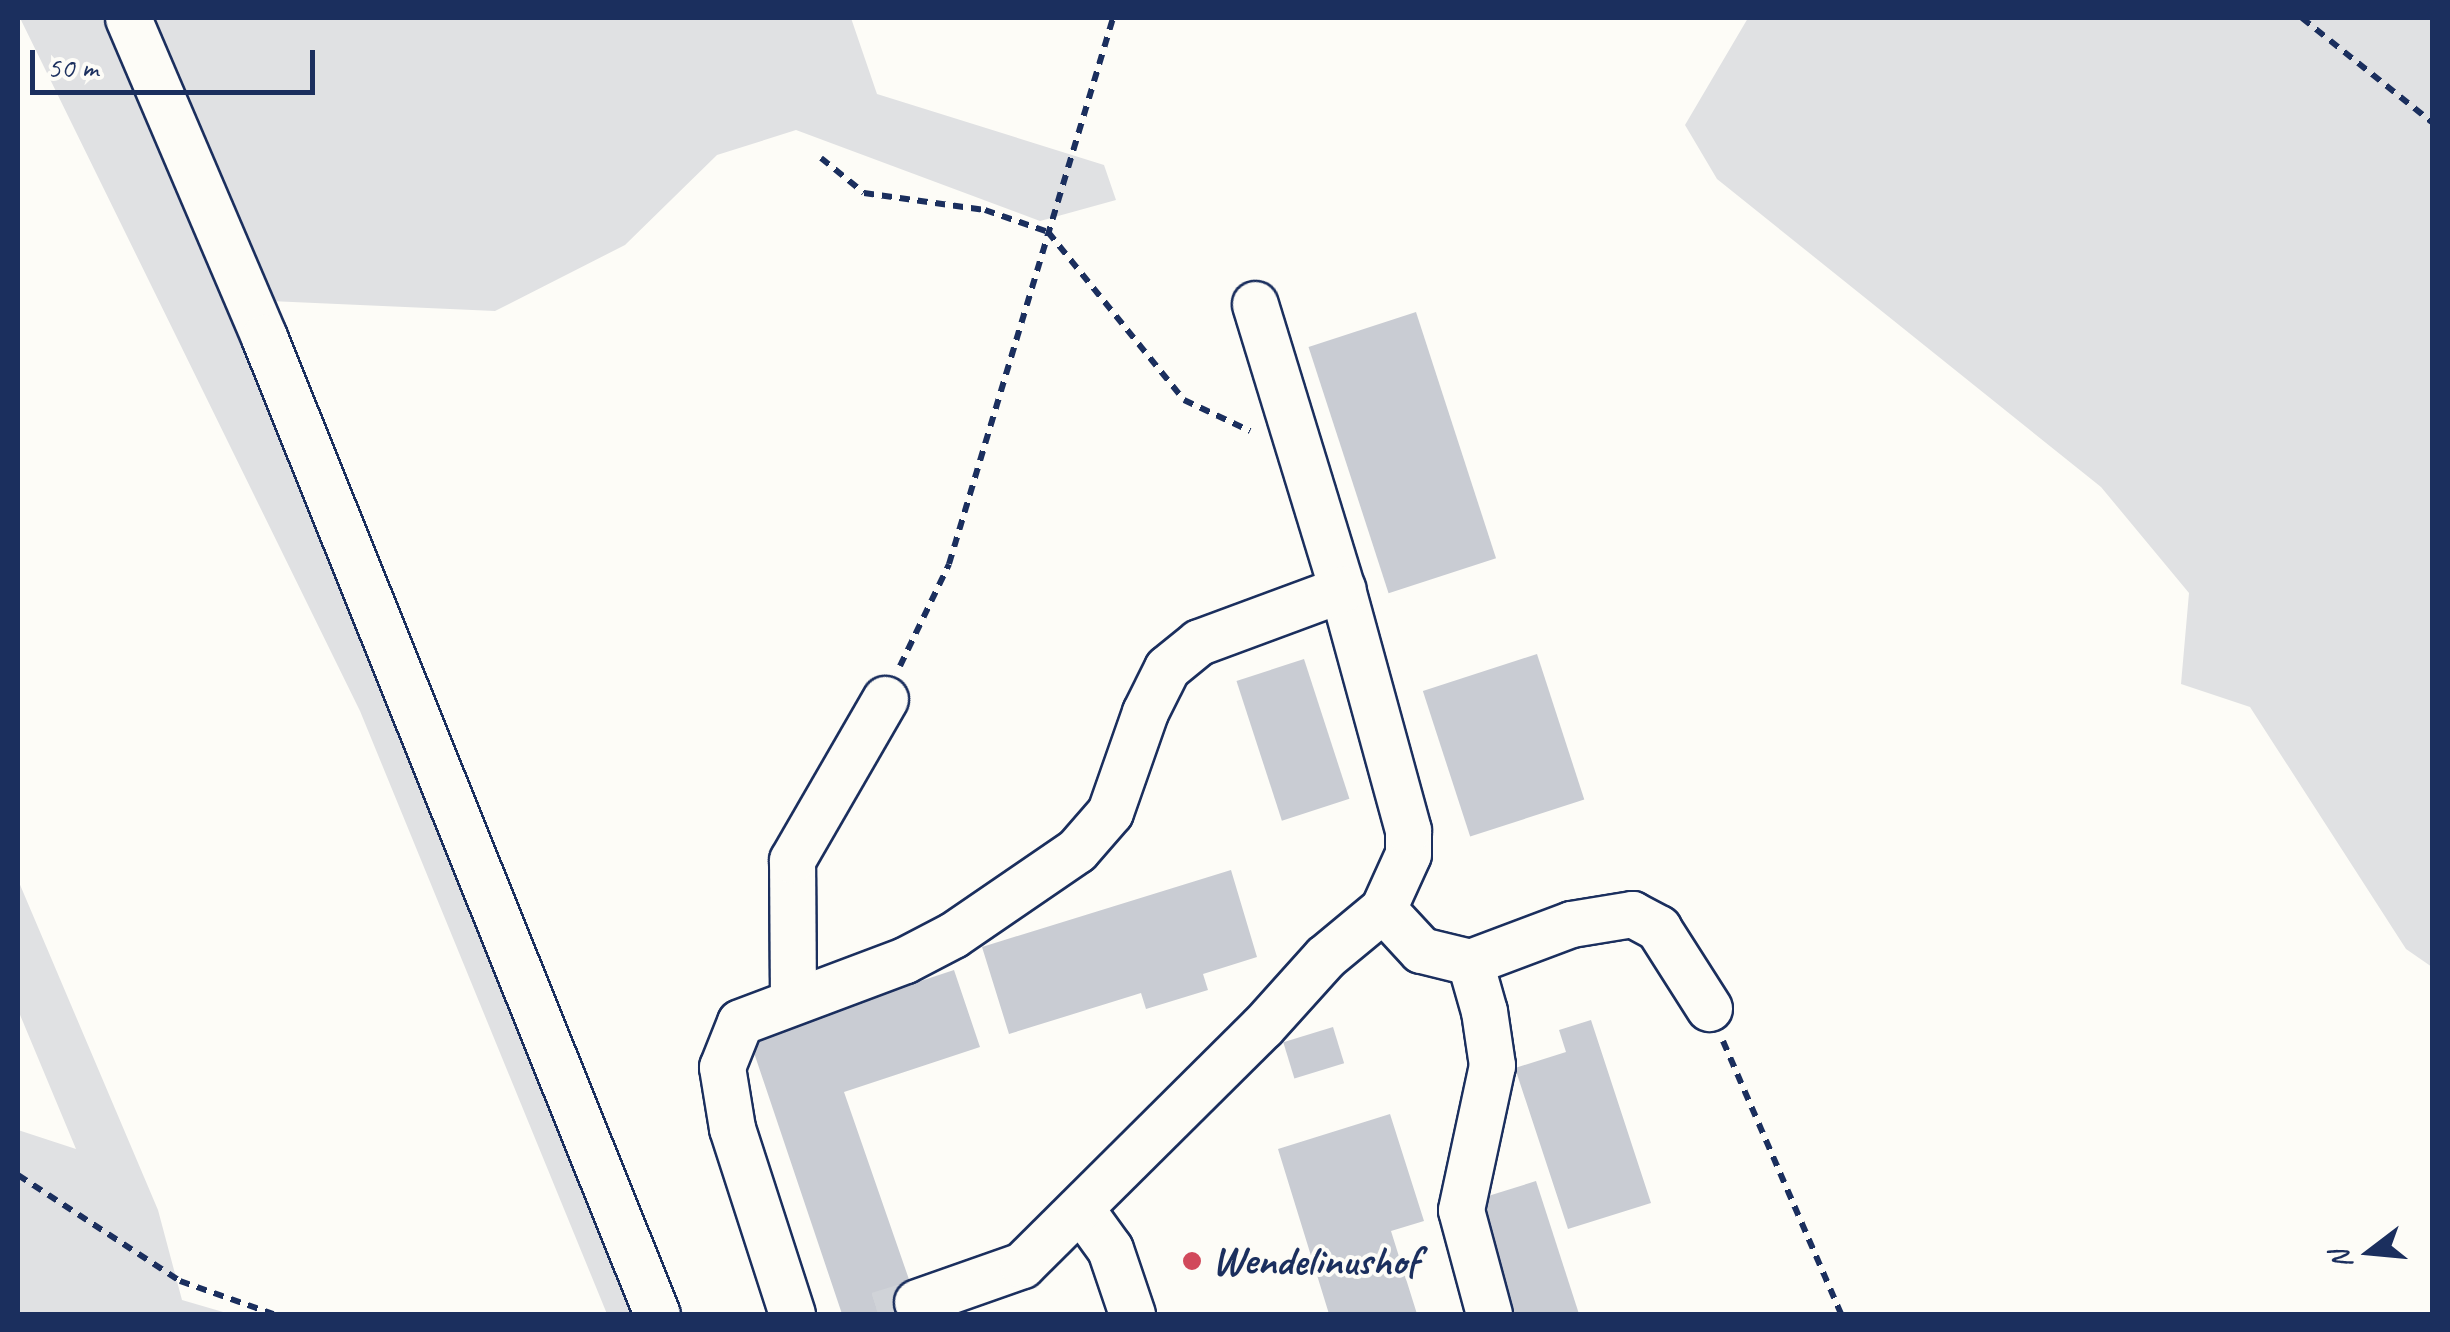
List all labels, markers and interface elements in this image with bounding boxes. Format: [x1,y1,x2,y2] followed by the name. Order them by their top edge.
[35,30,320,92] scale bar
[47,48,98,86] text: 50 m
[2320,1202,2420,1302] north arrow
[1212,1236,1419,1286] place label: Wendelinushof
[2321,1247,2360,1274] text: N
[1181,1250,1203,1272] marker: Wendelinushof

